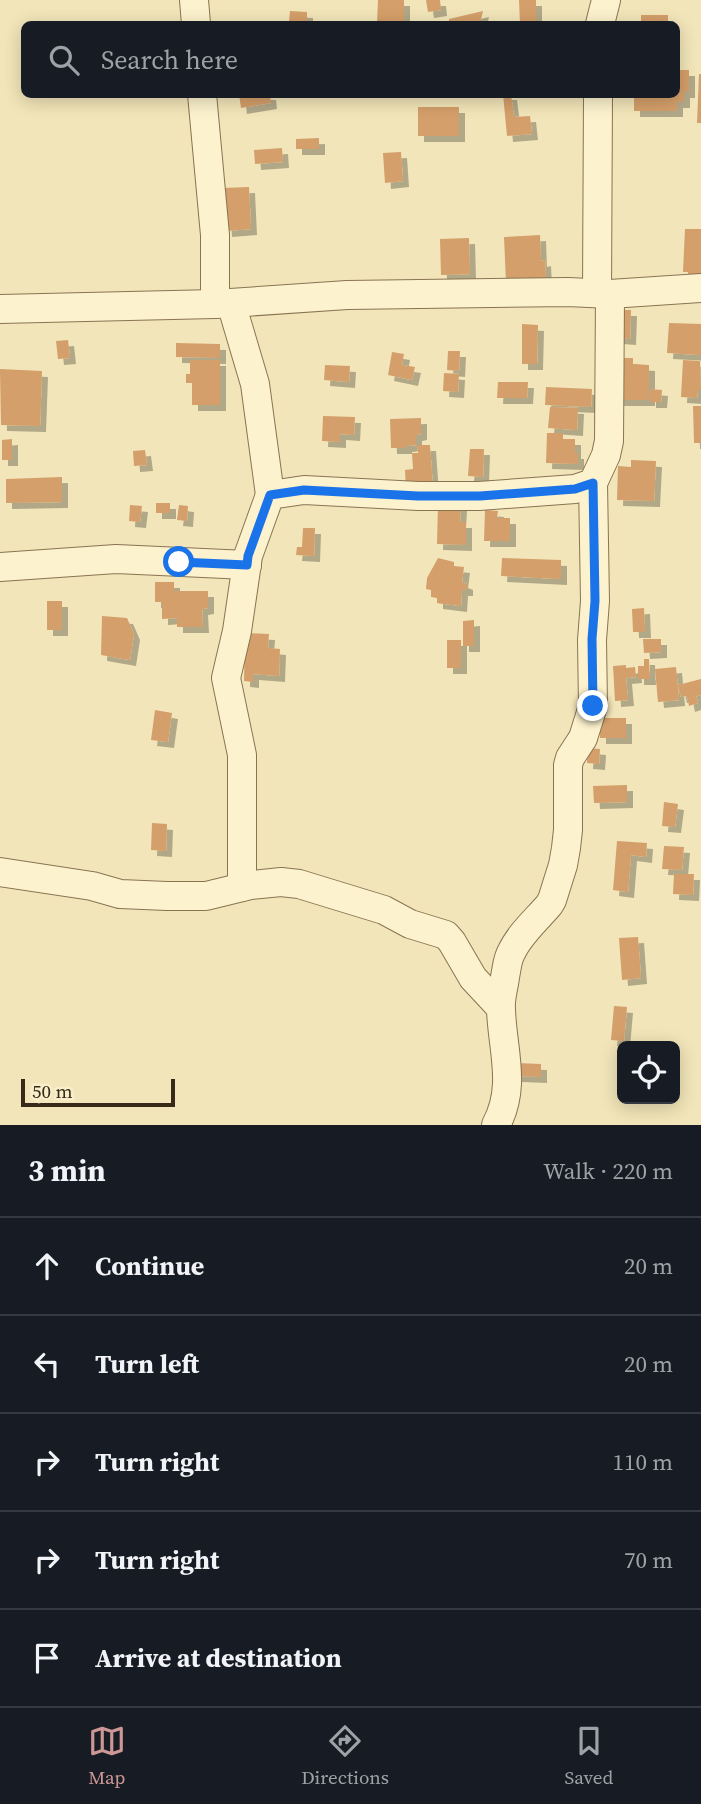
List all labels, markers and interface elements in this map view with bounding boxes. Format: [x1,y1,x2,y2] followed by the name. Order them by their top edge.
[21,21,680,98] search box
[45,41,83,79] icon: search
[101,42,238,78] text: Search here
[163,546,194,577] route start
[577,690,608,721] route end
[617,1041,680,1104] map controls
[617,1041,680,1104] button: locate
[21,1076,175,1108] scale bar
[32,1078,73,1104] text: 50 m
[28,1150,106,1191] text: 3 min
[543,1155,673,1187] text: Walk · 220 m
[28,1247,66,1285] icon: ahead
[95,1248,204,1284] text: Continue
[624,1250,673,1282] text: 20 m
[28,1345,66,1383] icon: left
[95,1346,199,1382] text: Turn left
[624,1348,673,1380] text: 20 m
[28,1443,66,1481] icon: right
[95,1444,219,1480] text: Turn right
[612,1446,673,1478] text: 110 m
[28,1541,66,1579] icon: right
[95,1542,219,1578] text: Turn right
[624,1544,673,1576] text: 70 m
[28,1639,66,1677] icon: arrive
[95,1640,342,1676] text: Arrive at destination
[88,1722,126,1790] tab: Map
[301,1722,389,1790] tab: Directions
[565,1722,613,1790] tab: Saved

